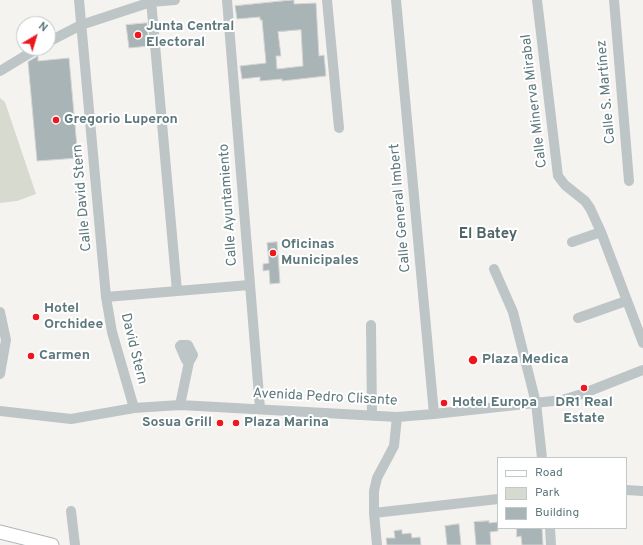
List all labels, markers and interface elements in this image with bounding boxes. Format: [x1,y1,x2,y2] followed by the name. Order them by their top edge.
[16,16,56,56] north arrow
[35,19,50,35] text: N
[146,19,234,52] place label: Junta Central Electoral
[133,30,143,40] marker: Junta Central Electoral
[518,33,552,169] street label: Calle Minerva Mirabal
[594,39,620,145] street label: Calle S. Martínez
[64,112,178,128] place label: Gregorio Luperon
[51,115,61,125] marker: Gregorio Luperon
[216,143,242,267] street label: Calle Ayuntamiento
[387,143,415,273] street label: Calle General Imbert
[70,144,96,252] street label: Calle David Stern
[459,226,517,244] district label: El Batey
[281,237,359,270] place label: Oficinas Municipales
[268,248,278,258] marker: Oficinas Municipales
[44,301,103,334] place label: Hotel Orchidee
[31,312,41,322] marker: Hotel Orchidee
[116,312,150,386] street label: David Stern
[39,348,90,364] place label: Carmen
[26,351,36,361] marker: Carmen
[482,352,568,368] place label: Plaza Medica
[467,354,479,366] marker: Plaza Medica
[579,383,589,393] marker: DR1 Real Estate
[252,386,398,410] street label: Avenida Pedro Clisante
[452,395,537,411] place label: Hotel Europa
[555,395,613,428] place label: DR1 Real Estate
[439,398,449,408] marker: Hotel Europa
[142,415,212,431] place label: Sosua Grill
[244,415,329,431] place label: Plaza Marina
[215,418,225,428] marker: Sosua Grill
[231,418,241,428] marker: Plaza Marina
[497,457,627,529] legend
[535,465,563,481] text: Road
[535,485,560,501] text: Park
[535,505,579,521] text: Building

